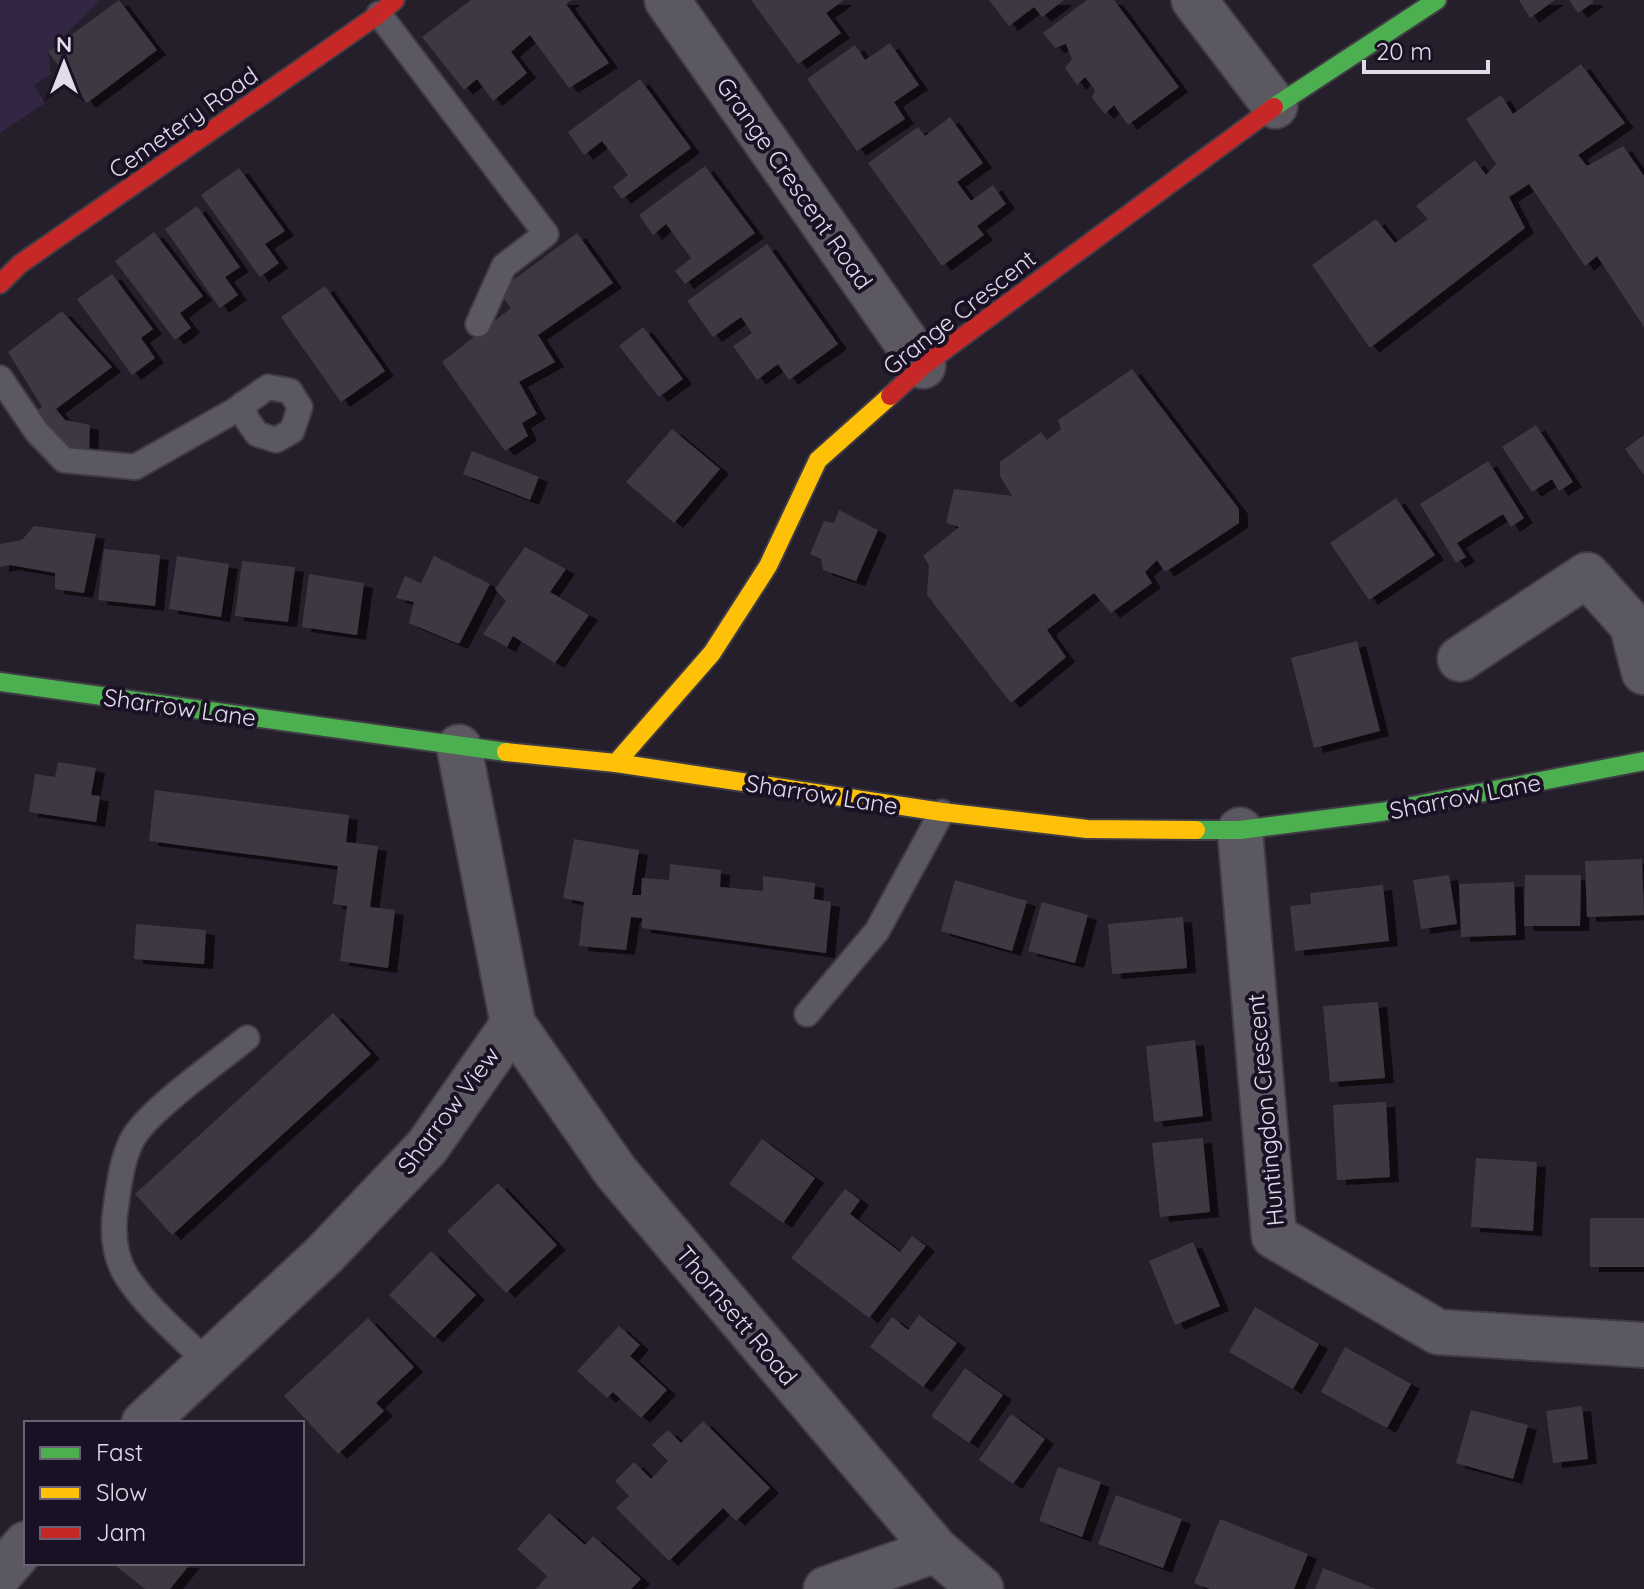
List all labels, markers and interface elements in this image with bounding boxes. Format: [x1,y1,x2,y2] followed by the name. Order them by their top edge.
[24,24,104,104] north arrow
[1364,24,1488,74] scale bar
[56,30,72,58] text: N
[1376,36,1432,66] text: 20 m
[103,59,263,185] street label: Cemetery Road
[710,71,880,295] street label: Grange Crescent Road
[877,243,1041,381] street label: Grange Crescent
[102,681,258,733] street label: Sharrow Lane
[744,767,900,821] street label: Sharrow Lane
[1387,767,1543,825] street label: Sharrow Lane
[1240,993,1290,1227] street label: Huntingdon Crescent
[390,1041,506,1179] street label: Sharrow View
[670,1239,804,1391] street label: Thornsett Road
[24,1421,304,1565] legend
[96,1437,143,1467] text: Fast
[96,1477,147,1507] text: Slow
[96,1517,146,1547] text: Jam

